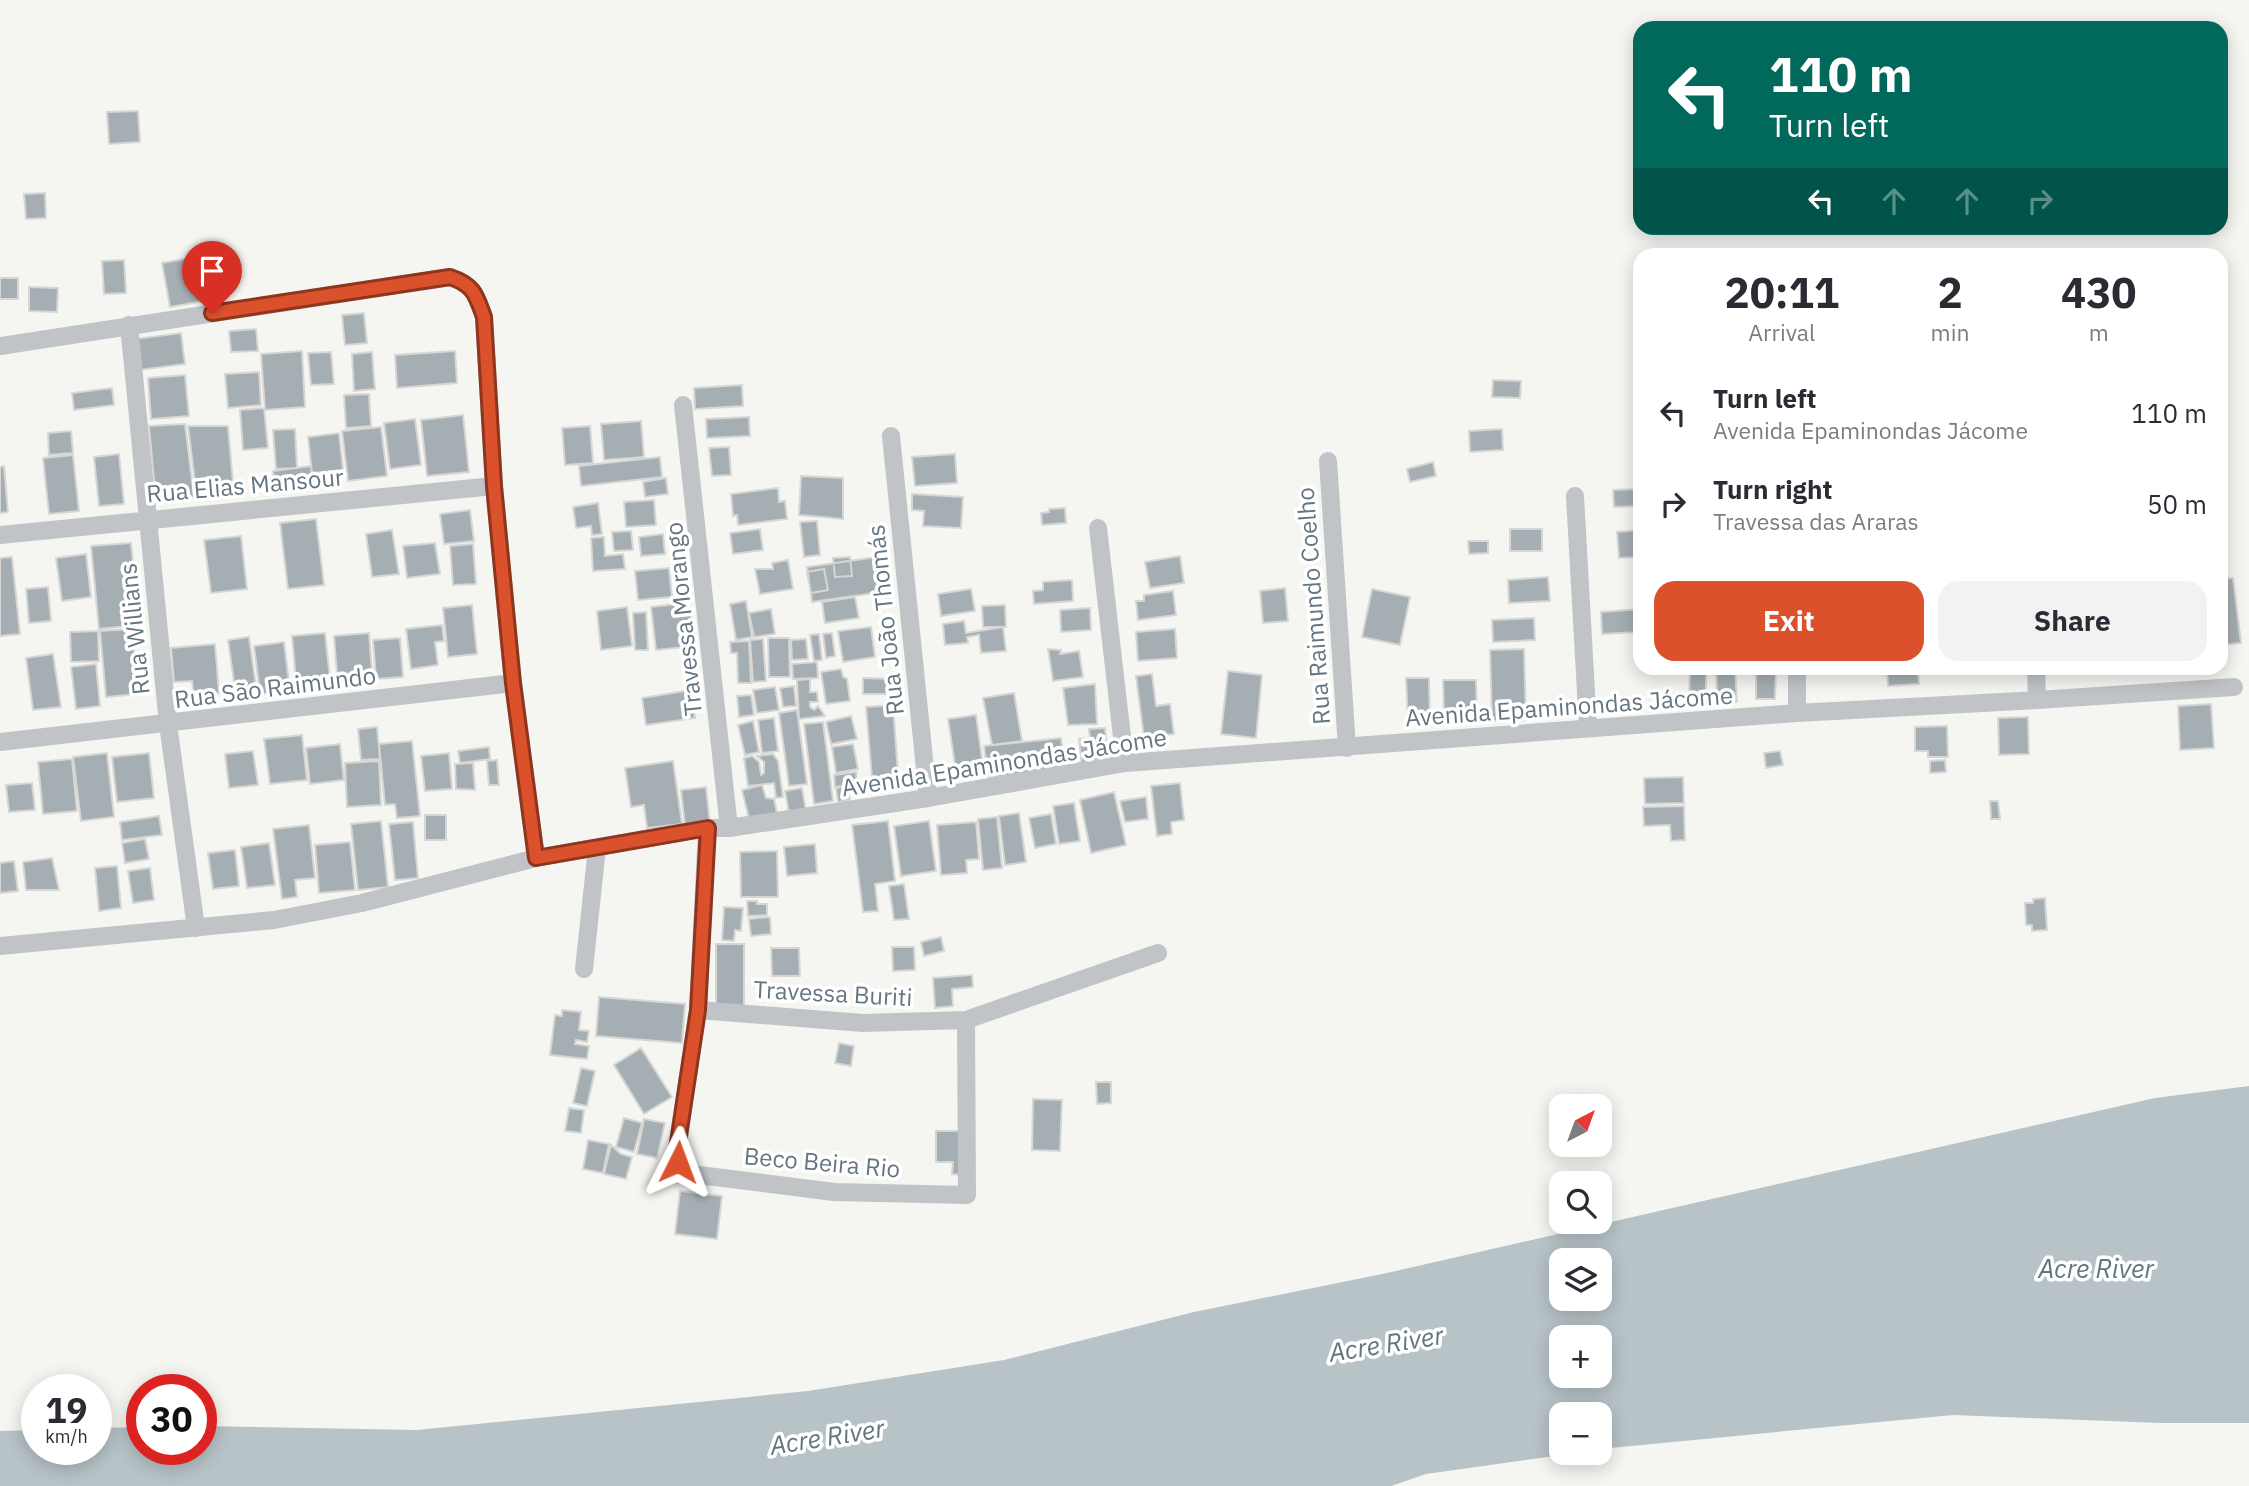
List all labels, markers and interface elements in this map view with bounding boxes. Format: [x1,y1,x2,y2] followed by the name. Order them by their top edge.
[1769,42,1913,105] text: 110 m
[1654,49,1745,140] icon: left
[1769,104,1889,146] text: Turn left
[1802,182,1840,220] icon: left
[1875,182,1913,220] icon: ahead
[1948,182,1986,220] icon: ahead
[2021,182,2059,220] icon: right
[182,241,242,313] pin
[193,252,231,290] icon: arrive
[1724,265,1839,320] text: 20:11
[1937,265,1963,320] text: 2
[2061,265,2137,320] text: 430
[1748,317,1815,347] text: Arrival
[1931,317,1969,347] text: min
[2089,317,2109,347] text: m
[1713,381,1816,415] text: Turn left
[1654,394,1692,432] icon: left
[2131,396,2207,430] text: 110 m
[1713,415,2028,445] text: Avenida Epaminondas Jácome
[145,460,345,510] street label: Rua Elias Mansour
[1713,472,1832,506] text: Turn right
[1654,485,1692,523] icon: right
[1289,486,1337,726] street label: Rua Raimundo Coelho
[2147,487,2207,521] text: 50 m
[1713,506,1919,536] text: Travessa das Araras
[657,521,709,717] street label: Travessa Morango
[859,523,911,717] street label: Rua João Thomás
[111,562,157,696] street label: Rua Willians
[1654,581,1924,661] button: Exit
[1938,581,2207,661] button: Share
[172,659,378,715] street label: Rua São Raimundo
[1404,679,1734,733] street label: Avenida Epaminondas Jácome
[839,720,1169,804] street label: Avenida Epaminondas Jácome
[753,973,913,1013] street label: Travessa Buriti
[1549,1094,1612,1157] north arrow
[1549,1094,1612,1465] map controls
[641,1125,715,1199] position arrow
[743,1139,901,1185] street label: Beco Beira Rio
[1549,1171,1612,1234] button: search
[1549,1248,1612,1311] button: layers
[2037,1251,2155,1285] water label: Acre River
[1325,1317,1447,1369] water label: Acre River
[1549,1325,1612,1388] button: +
[126,1374,217,1465] speed limit sign: 30
[45,1387,88,1433] text: 19
[1549,1402,1612,1465] button: −
[766,1410,888,1462] water label: Acre River
[45,1425,88,1448] text: km/h

